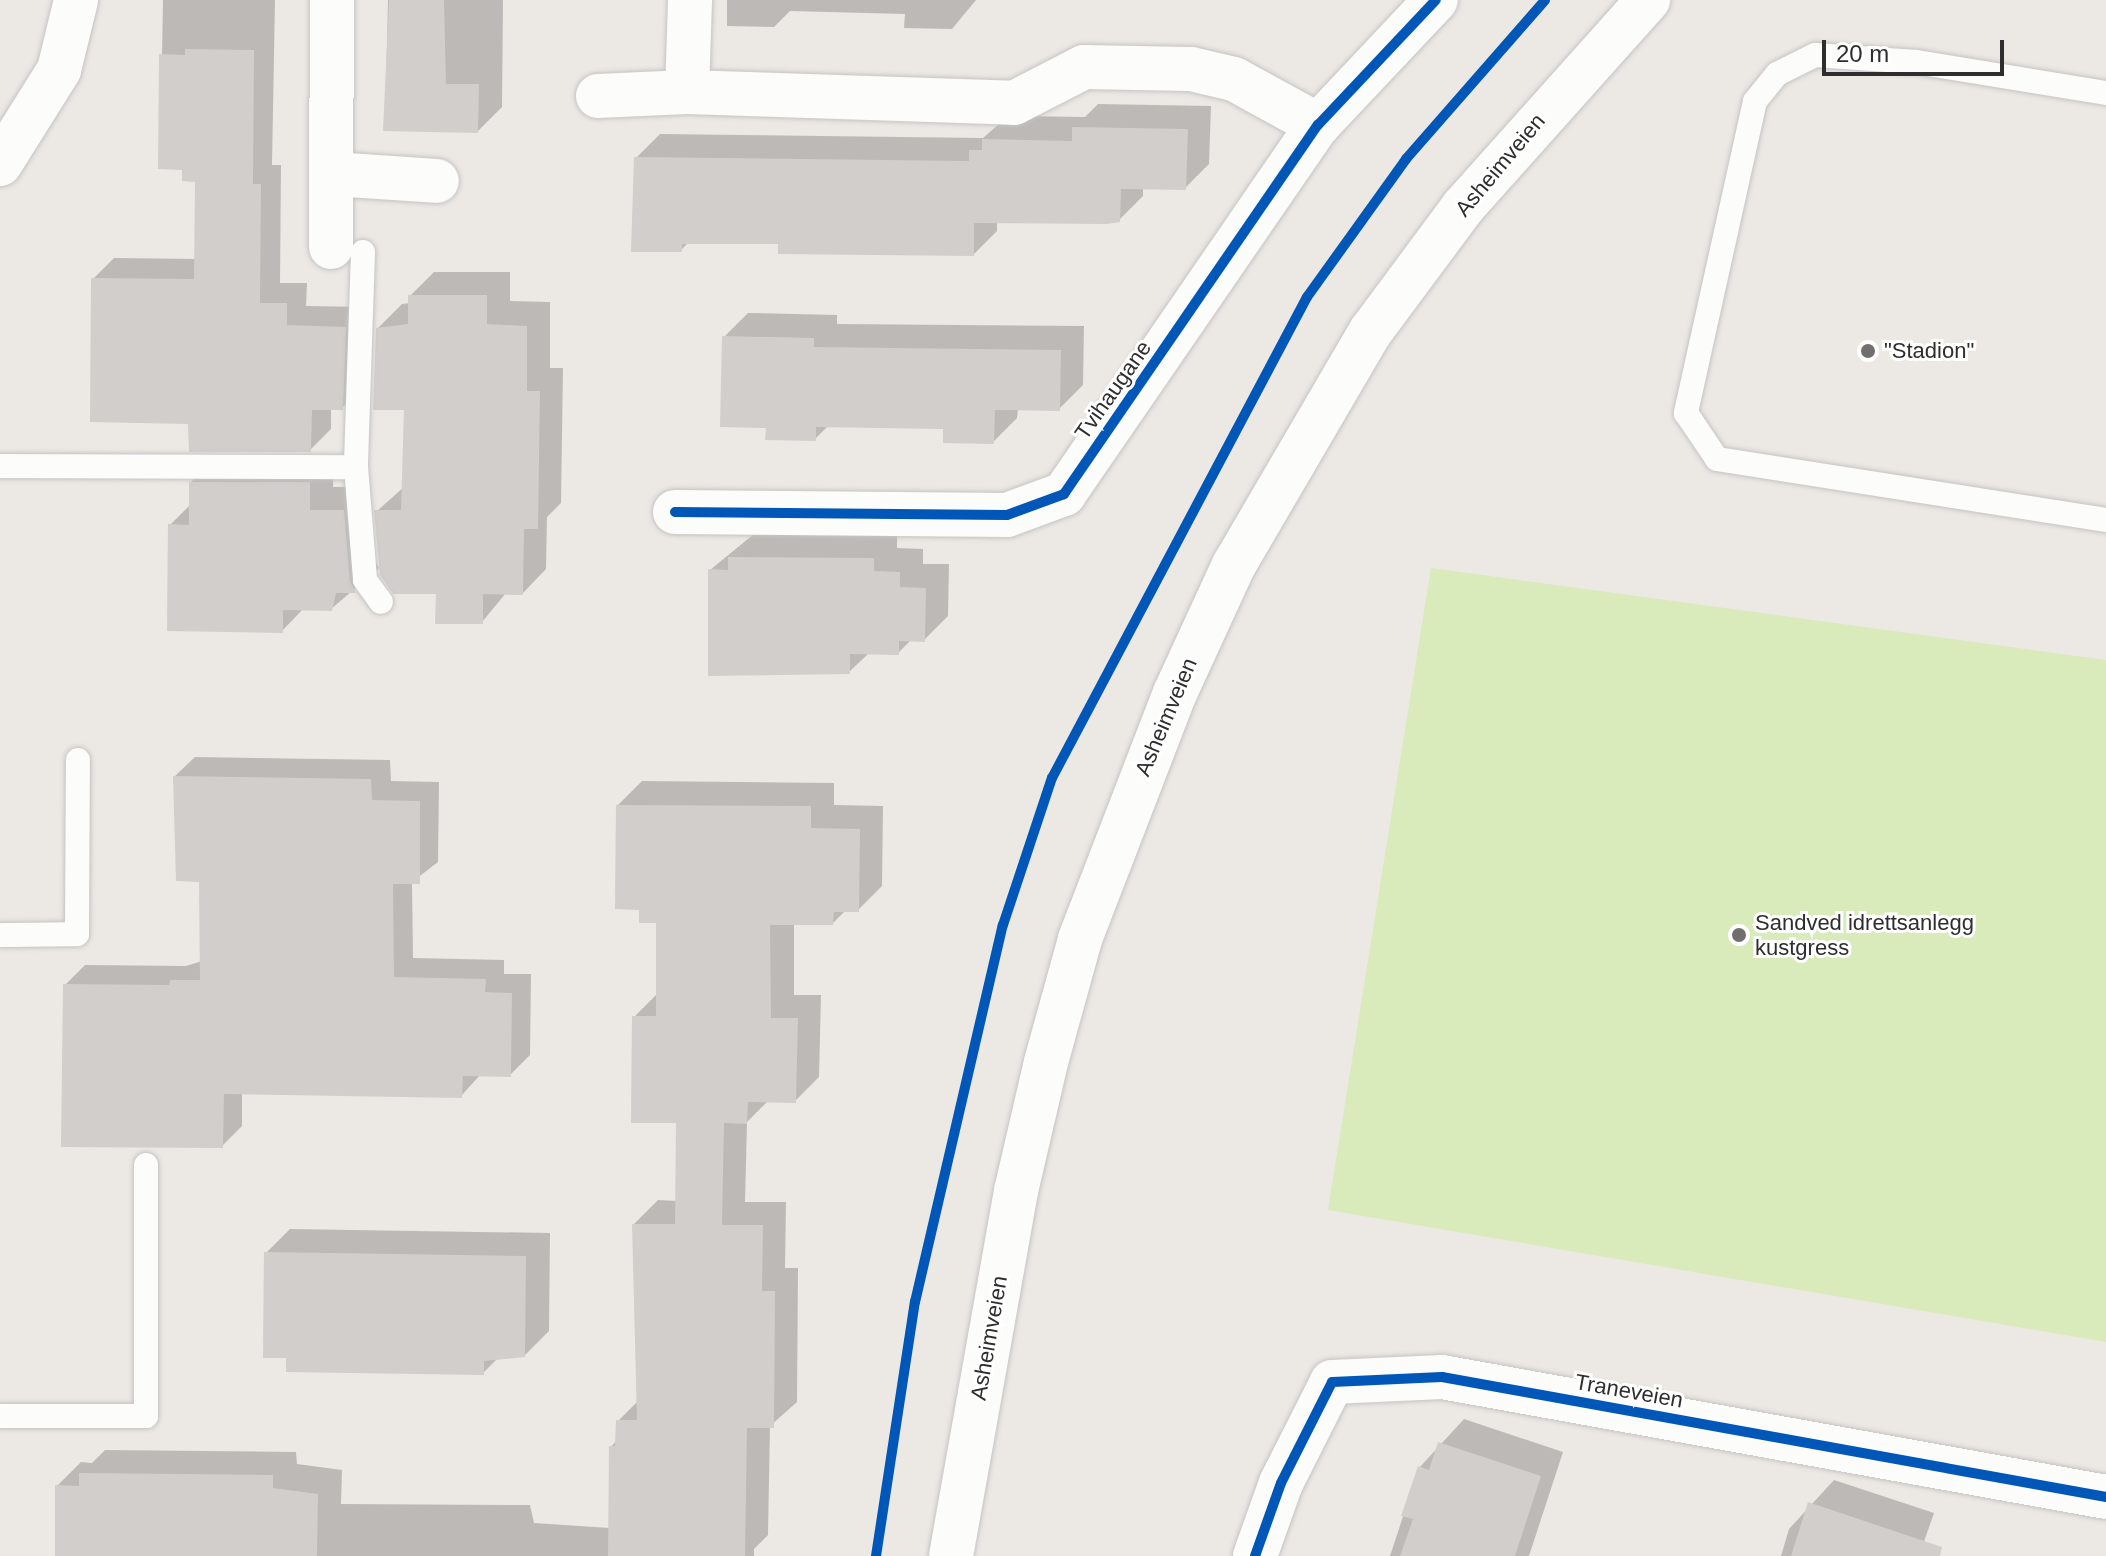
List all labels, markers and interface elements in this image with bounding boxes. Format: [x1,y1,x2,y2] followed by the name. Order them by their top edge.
[1826,24,2008,74] scale bar
[1836,40,1889,67] text: 20 m
[1449,108,1551,222] street label: Asheimveien
[1069,335,1157,445] street label: Tvihaugane
[1884,338,1974,364] place label: "Stadion"
[1859,342,1877,360] marker: "Stadion"
[1129,654,1203,780] street label: Asheimveien
[1755,909,1974,960] place label: Sandved idrettsanlegg kustgress
[1730,926,1748,944] marker: Sandved idrettsanlegg kustgress
[965,1274,1013,1402] street label: Asheimveien
[1573,1369,1685,1413] street label: Traneveien

